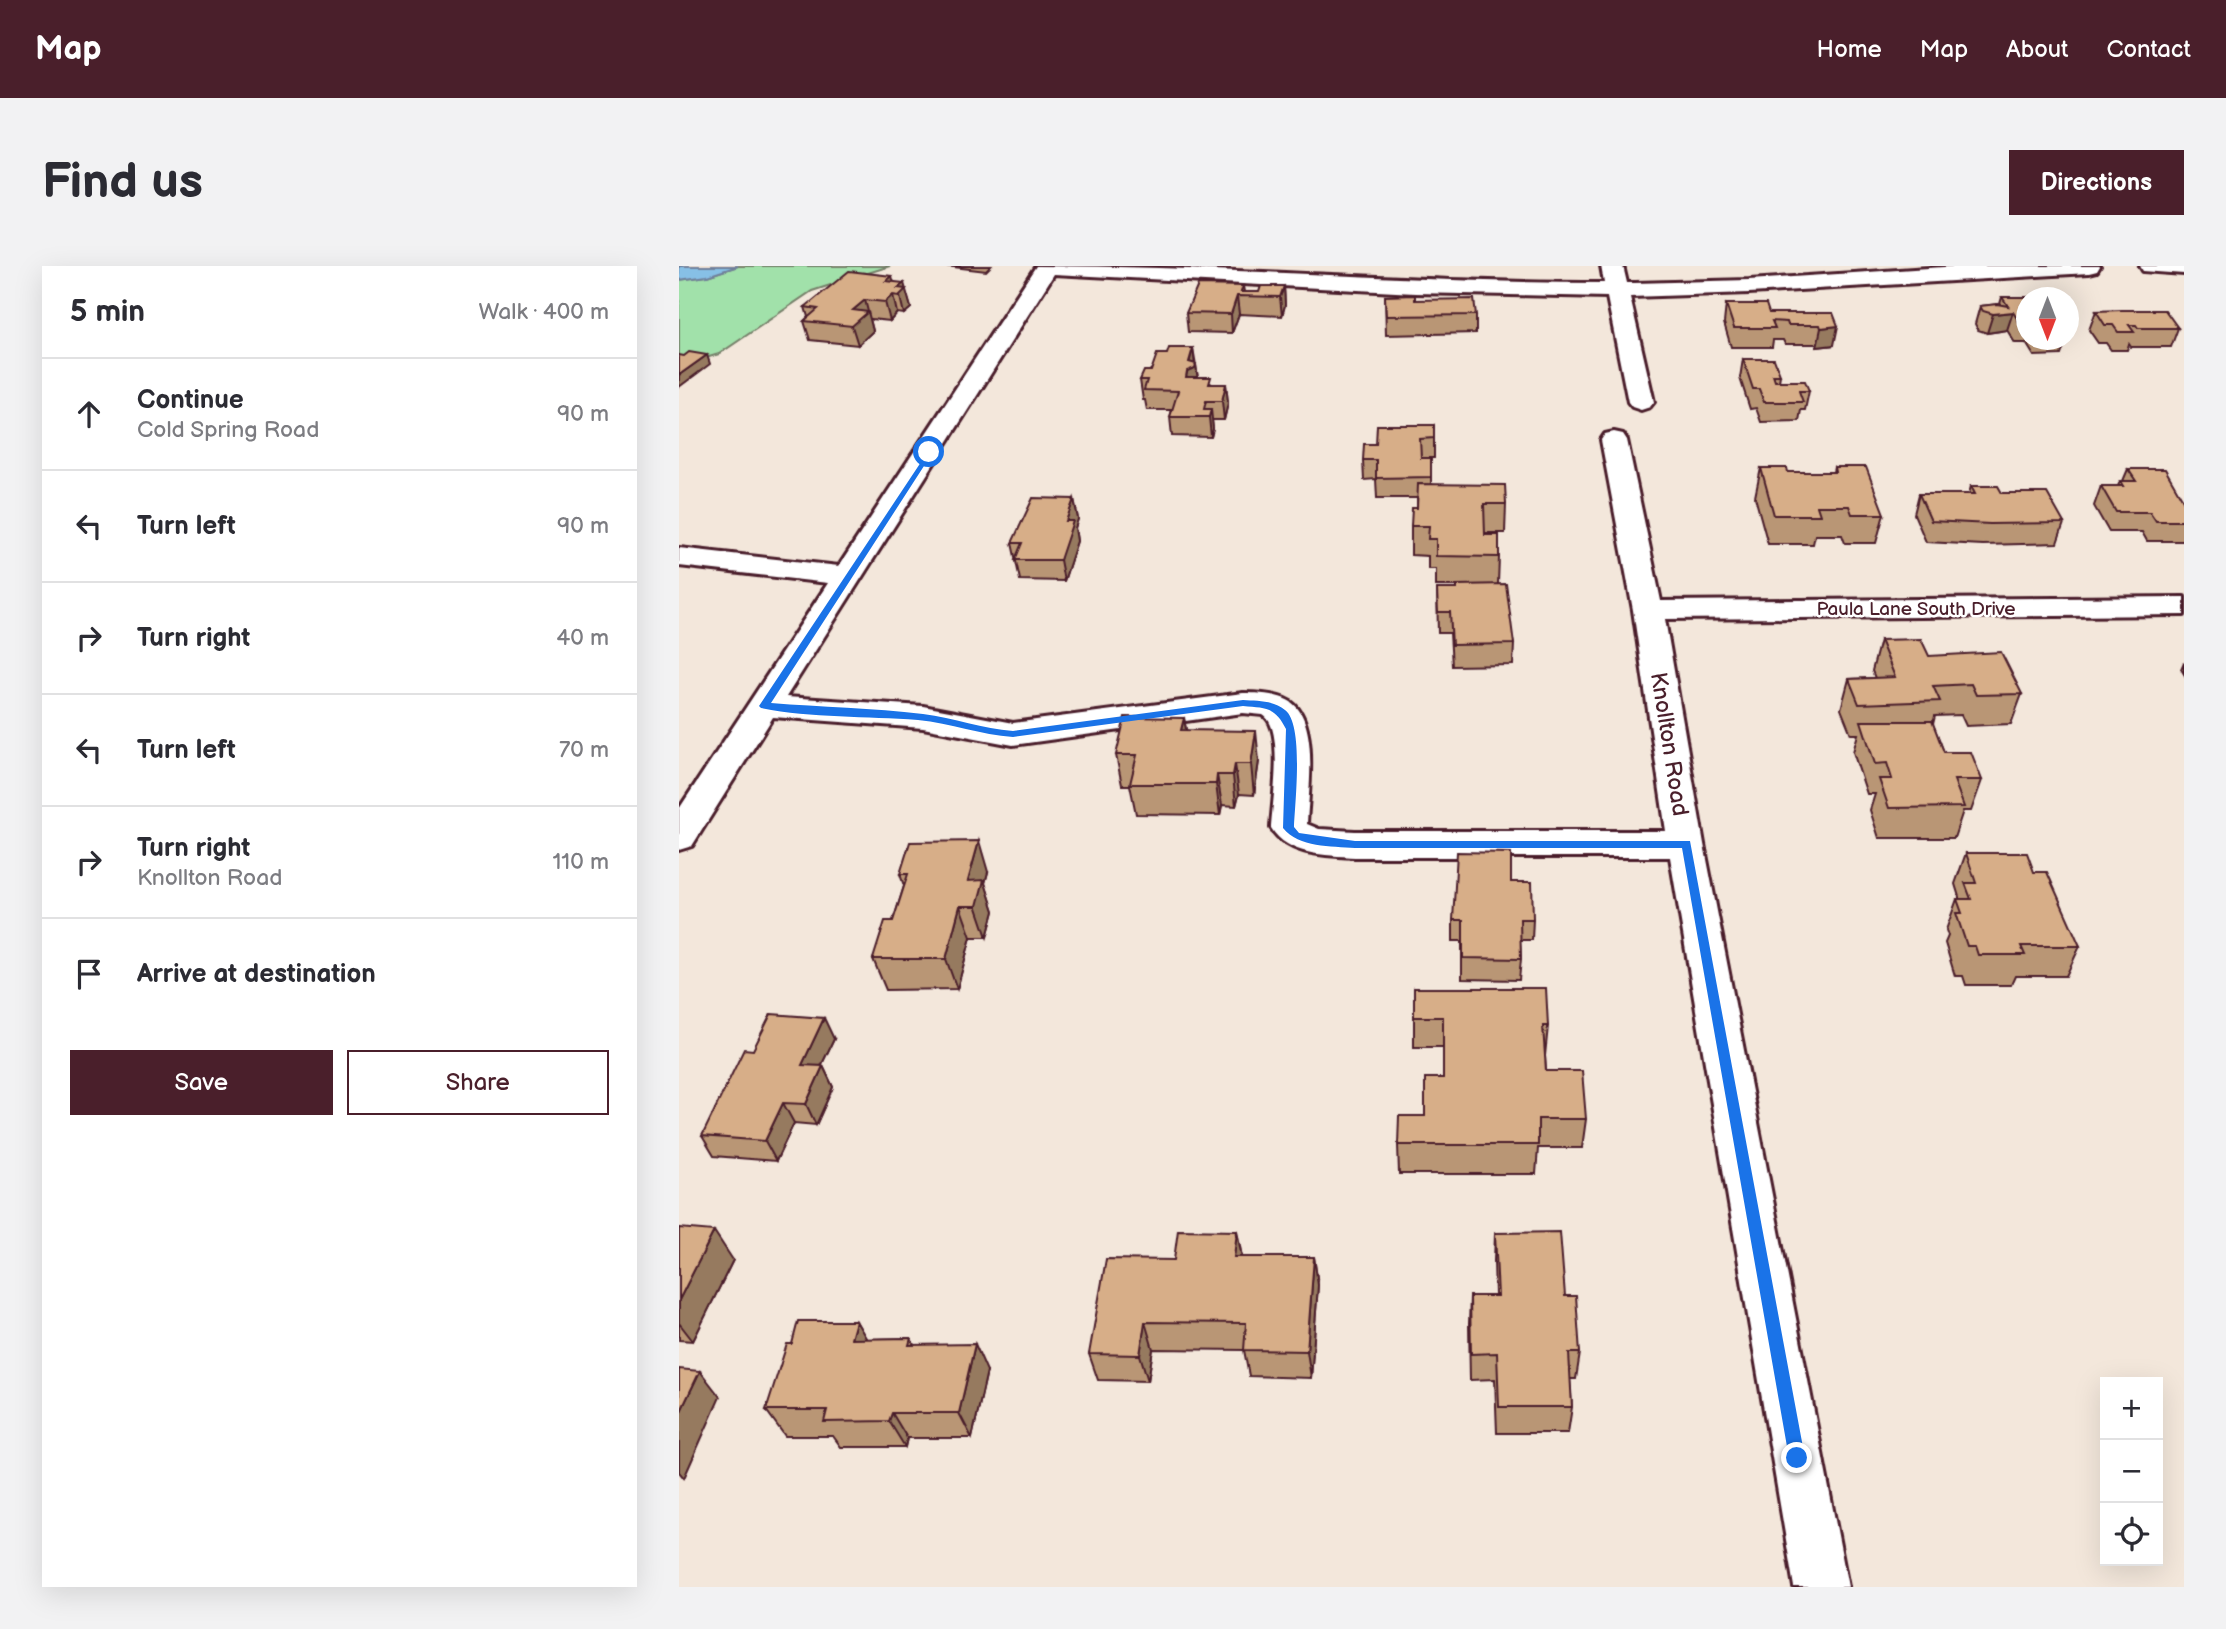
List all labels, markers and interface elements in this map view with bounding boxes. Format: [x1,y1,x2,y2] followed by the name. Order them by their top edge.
[35,29,101,69] text: Map
[1817,35,1882,64] text: Home
[1920,35,1968,64] text: Map
[2006,35,2068,64] text: About
[2106,35,2191,64] text: Contact
[2009,150,2184,215] button: Directions
[42,153,203,212] text: Find us
[2016,287,2079,350] north arrow
[70,294,145,330] text: 5 min
[479,298,609,326] text: Walk · 400 m
[137,385,244,416] text: Continue
[70,395,108,433] icon: ahead
[557,400,609,428] text: 90 m
[137,416,319,444] text: Cold Spring Road
[913,436,944,467] route start
[70,507,108,545] icon: left
[137,511,236,542] text: Turn left
[557,512,609,540] text: 90 m
[1816,598,2016,621] street label: Paula Lane South Drive
[70,619,108,657] icon: right
[137,623,250,654] text: Turn right
[556,624,609,652] text: 40 m
[1644,670,1694,818] street label: Knollton Road
[70,731,108,769] icon: left
[137,735,236,766] text: Turn left
[559,736,609,764] text: 70 m
[137,833,250,864] text: Turn right
[70,843,108,881] icon: right
[552,848,609,876] text: 110 m
[137,864,282,892] text: Knollton Road
[70,955,108,993] icon: arrive
[137,959,376,990] text: Arrive at destination
[70,1050,333,1115] button: Save
[347,1050,609,1115] button: Share
[2100,1377,2163,1566] map controls
[2100,1377,2163,1440] button: +
[2100,1440,2163,1503] button: −
[1781,1442,1812,1473] route end
[2100,1503,2163,1566] button: locate

